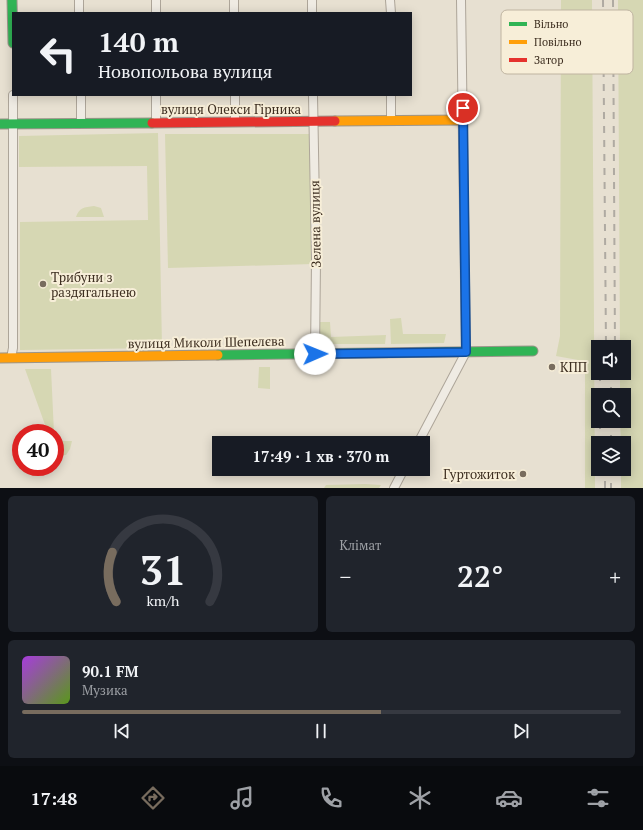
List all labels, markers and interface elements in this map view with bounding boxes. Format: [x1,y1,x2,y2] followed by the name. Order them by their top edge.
[501,10,633,74] legend
[534,17,568,31] text: Вільно
[98,23,179,60] text: 140 m
[32,28,84,80] icon: left
[534,35,581,49] text: Повільно
[534,53,563,67] text: Затор
[98,59,272,83] text: Новопольова вулиця
[446,91,480,125] pin
[452,97,474,119] icon: arrive
[161,100,301,118] street label: вулиця Олекси Гірника
[305,180,325,268] street label: Зелена вулиця
[51,268,136,301] place label: Трибуни з раздягальнею
[38,279,48,289] marker: Трибуни з раздягальнею
[127,332,285,352] street label: вулиця Миколи Шепелєва
[294,333,336,375] position arrow
[591,340,631,476] map controls
[591,340,631,380] button: sound
[560,358,587,376] place label: КПП
[547,362,557,372] marker: КПП
[591,388,631,428] button: search
[12,424,64,476] speed limit sign: 40
[591,436,631,476] button: layers
[253,446,389,466] text: 17:49 · 1 хв · 370 m
[443,465,516,483] place label: Гуртожиток
[518,469,528,479] marker: Гуртожиток
[340,536,381,554] text: Клімат
[139,542,186,597] text: 31
[457,556,503,596] text: 22°
[340,562,351,591] text: −
[609,562,621,591] text: +
[146,591,180,610] text: km/h
[82,661,139,681] text: 90.1 FM
[82,681,128,699] text: Музика
[111,720,133,742] icon: previous
[310,720,332,742] icon: pause
[510,720,532,742] icon: next
[139,784,167,812] icon: directions
[228,784,256,812] icon: music
[317,784,345,812] icon: phone
[406,784,434,812] icon: climate
[495,784,523,812] icon: car
[584,784,612,812] icon: filters
[31,786,77,810] text: 17:48

